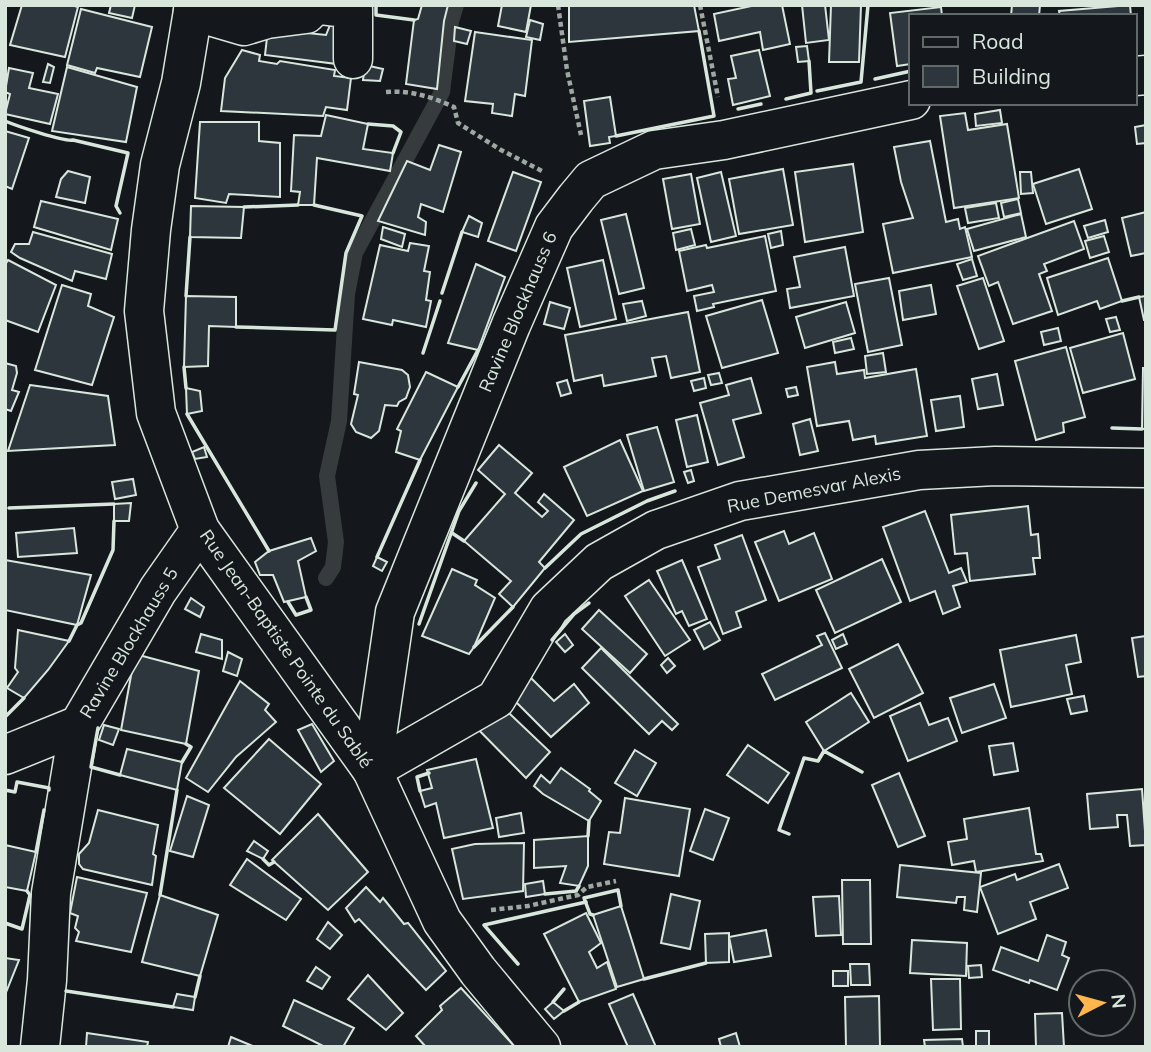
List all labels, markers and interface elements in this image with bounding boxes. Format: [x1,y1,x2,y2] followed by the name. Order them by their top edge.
[909,14,1137,105] legend
[972,28,1023,54] text: Road
[972,63,1051,89] text: Building
[473,228,562,396] street label: Ravine Blockhauss 6
[725,461,903,518] street label: Rue Demesvar Alexis
[195,525,378,772] street label: Rue Jean-Baptiste Pointe du Sablé
[74,563,183,722] street label: Ravine Blockhauss 5
[1067,968,1137,1038] north arrow
[1106,993,1132,1010] text: N

